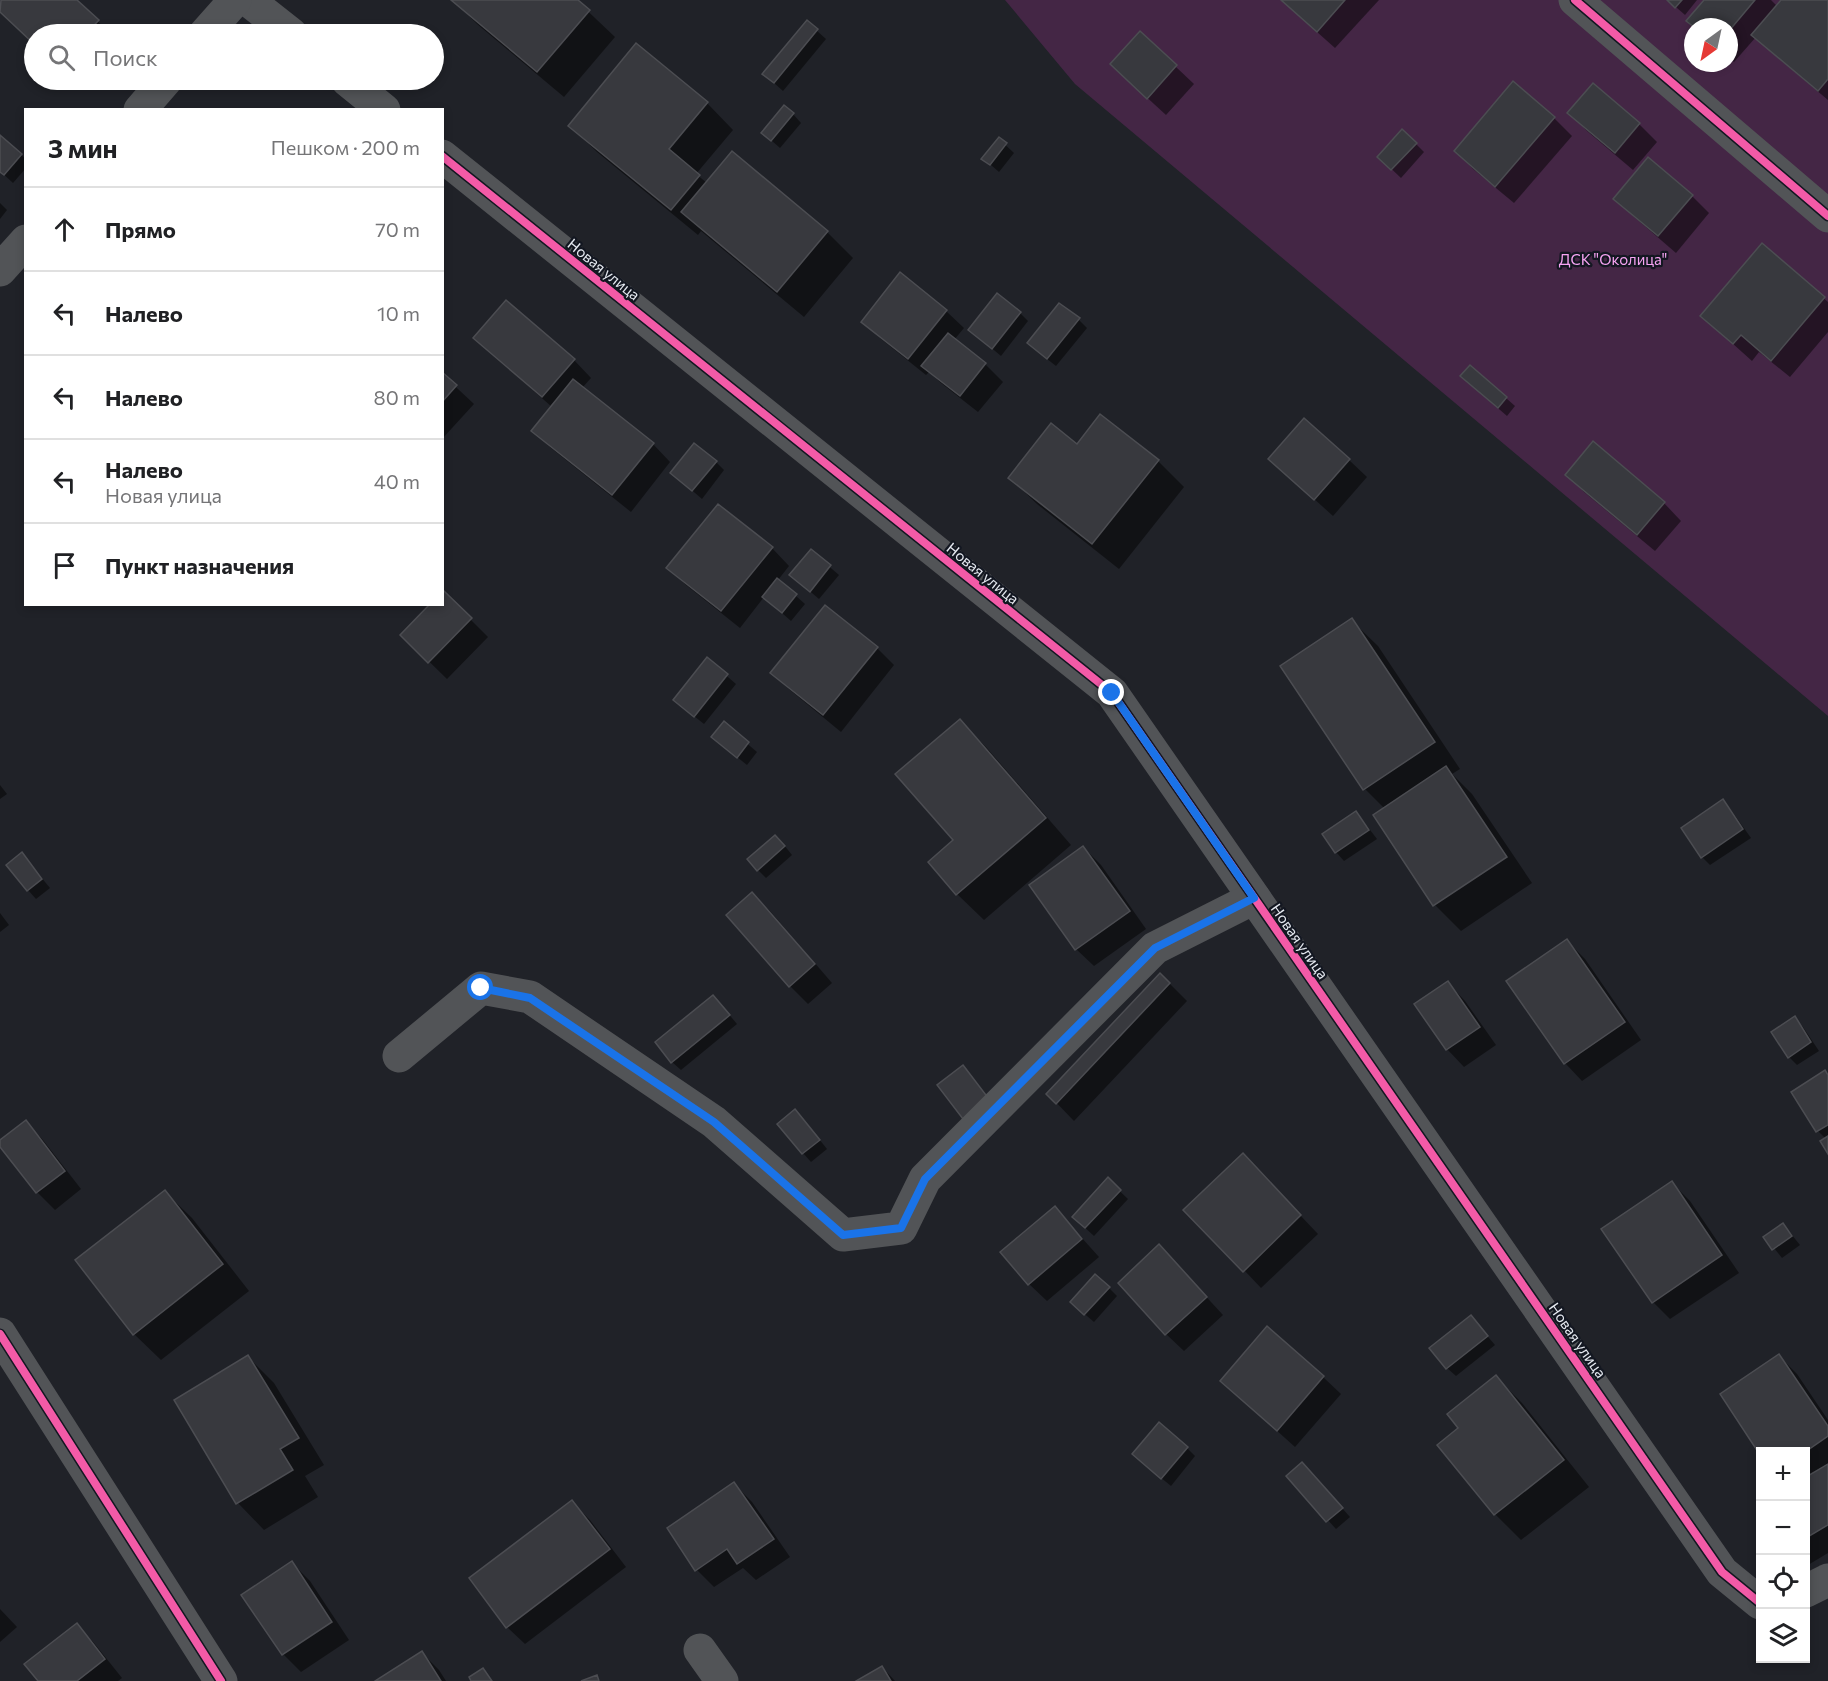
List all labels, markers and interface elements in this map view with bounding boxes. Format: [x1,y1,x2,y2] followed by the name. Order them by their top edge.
[1684,18,1738,72] north arrow
[24,24,444,90] search box
[45,41,78,74] icon: search
[93,44,158,71] text: Поиск
[48,132,118,163] text: 3 мин
[271,135,420,159] text: Пешком · 200 m
[48,213,81,246] icon: ahead
[105,216,176,243] text: Прямо
[375,217,420,241] text: 70 m
[564,234,644,304] street label: Новая улица
[1559,250,1667,268] park label: ДСК "Околица"
[48,297,81,330] icon: left
[105,300,183,327] text: Налево
[377,301,420,325] text: 10 m
[48,381,81,414] icon: left
[105,384,183,411] text: Налево
[374,385,420,409] text: 80 m
[105,456,183,483] text: Налево
[48,465,81,498] icon: left
[374,469,420,493] text: 40 m
[105,483,222,507] text: Новая улица
[943,538,1023,608] street label: Новая улица
[48,549,81,582] icon: arrive
[105,552,294,579] text: Пункт назначения
[1098,679,1124,705] route end
[1267,900,1333,982] street label: Новая улица
[467,974,493,1000] route start
[1545,1299,1611,1381] street label: Новая улица
[1756,1447,1810,1663] map controls
[1756,1447,1810,1501] button: +
[1756,1501,1810,1555] button: −
[1756,1555,1810,1609] button: locate
[1756,1609,1810,1663] button: layers

